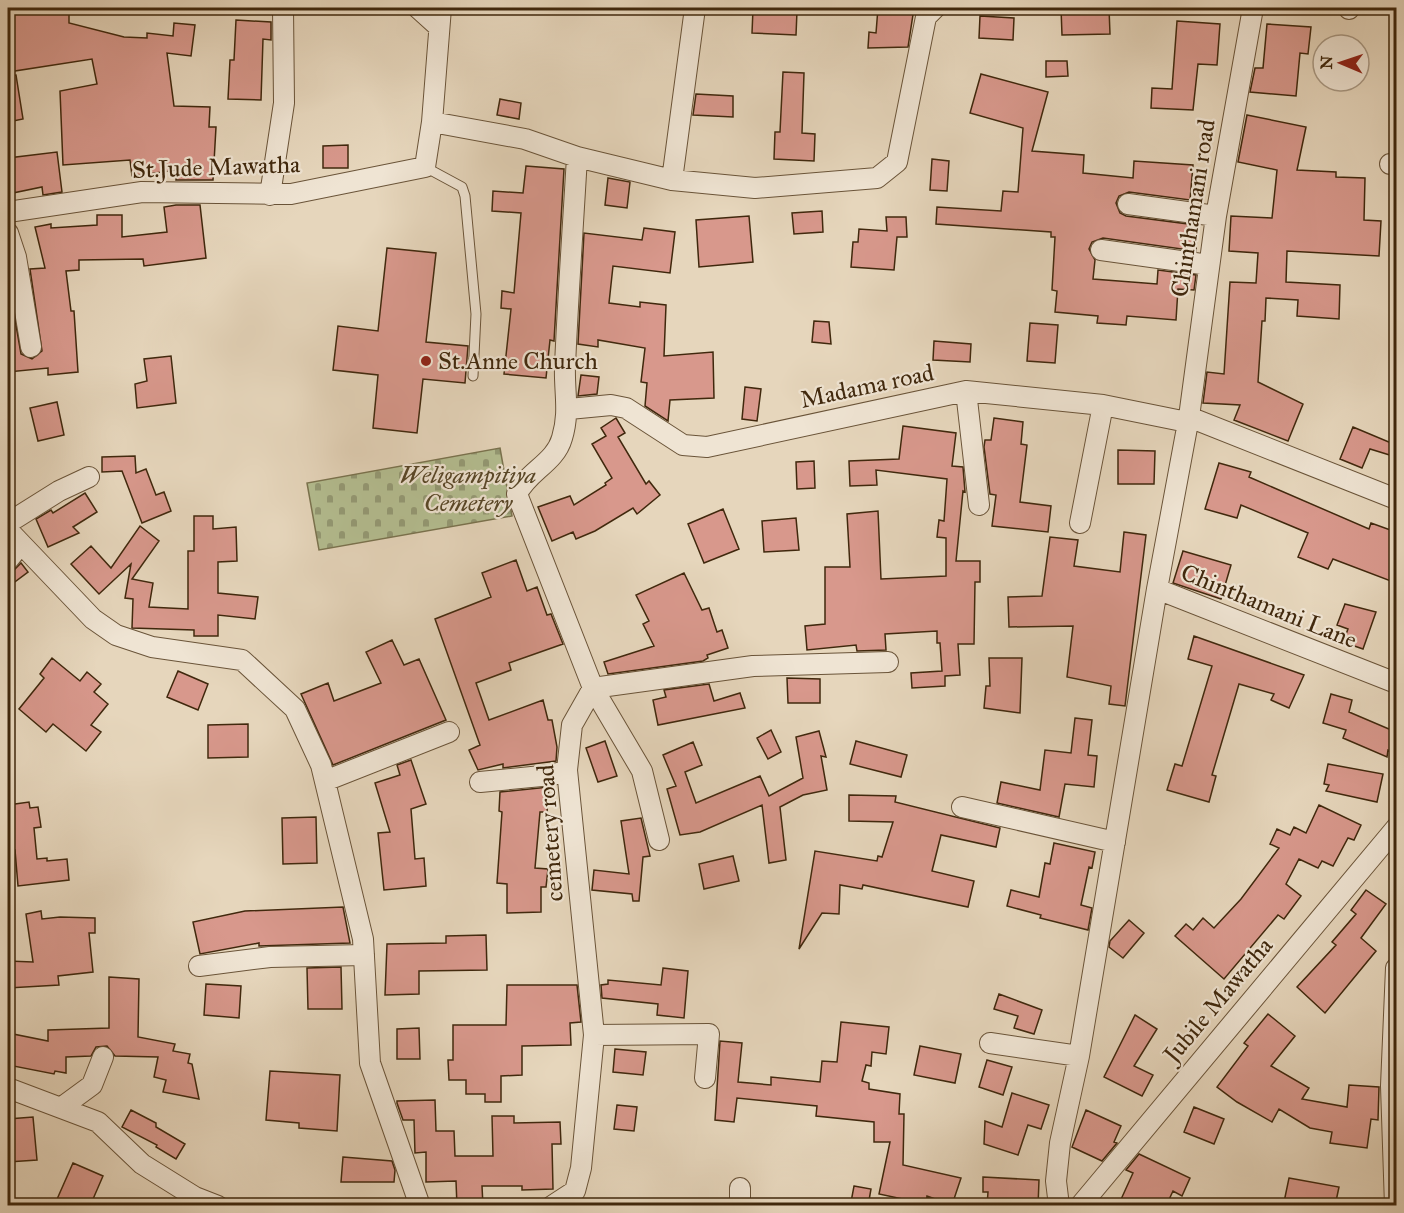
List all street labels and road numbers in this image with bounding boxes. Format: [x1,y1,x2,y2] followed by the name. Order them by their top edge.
[1164,117,1222,299] street label: Chinthamani road
[131,149,301,185] street label: St.Jude Mawatha
[797,357,937,415] street label: Madama road
[1177,557,1361,655] street label: Chinthamani Lane
[530,763,570,903] street label: cemetery road
[1155,931,1280,1071] street label: Jubile Mawatha

